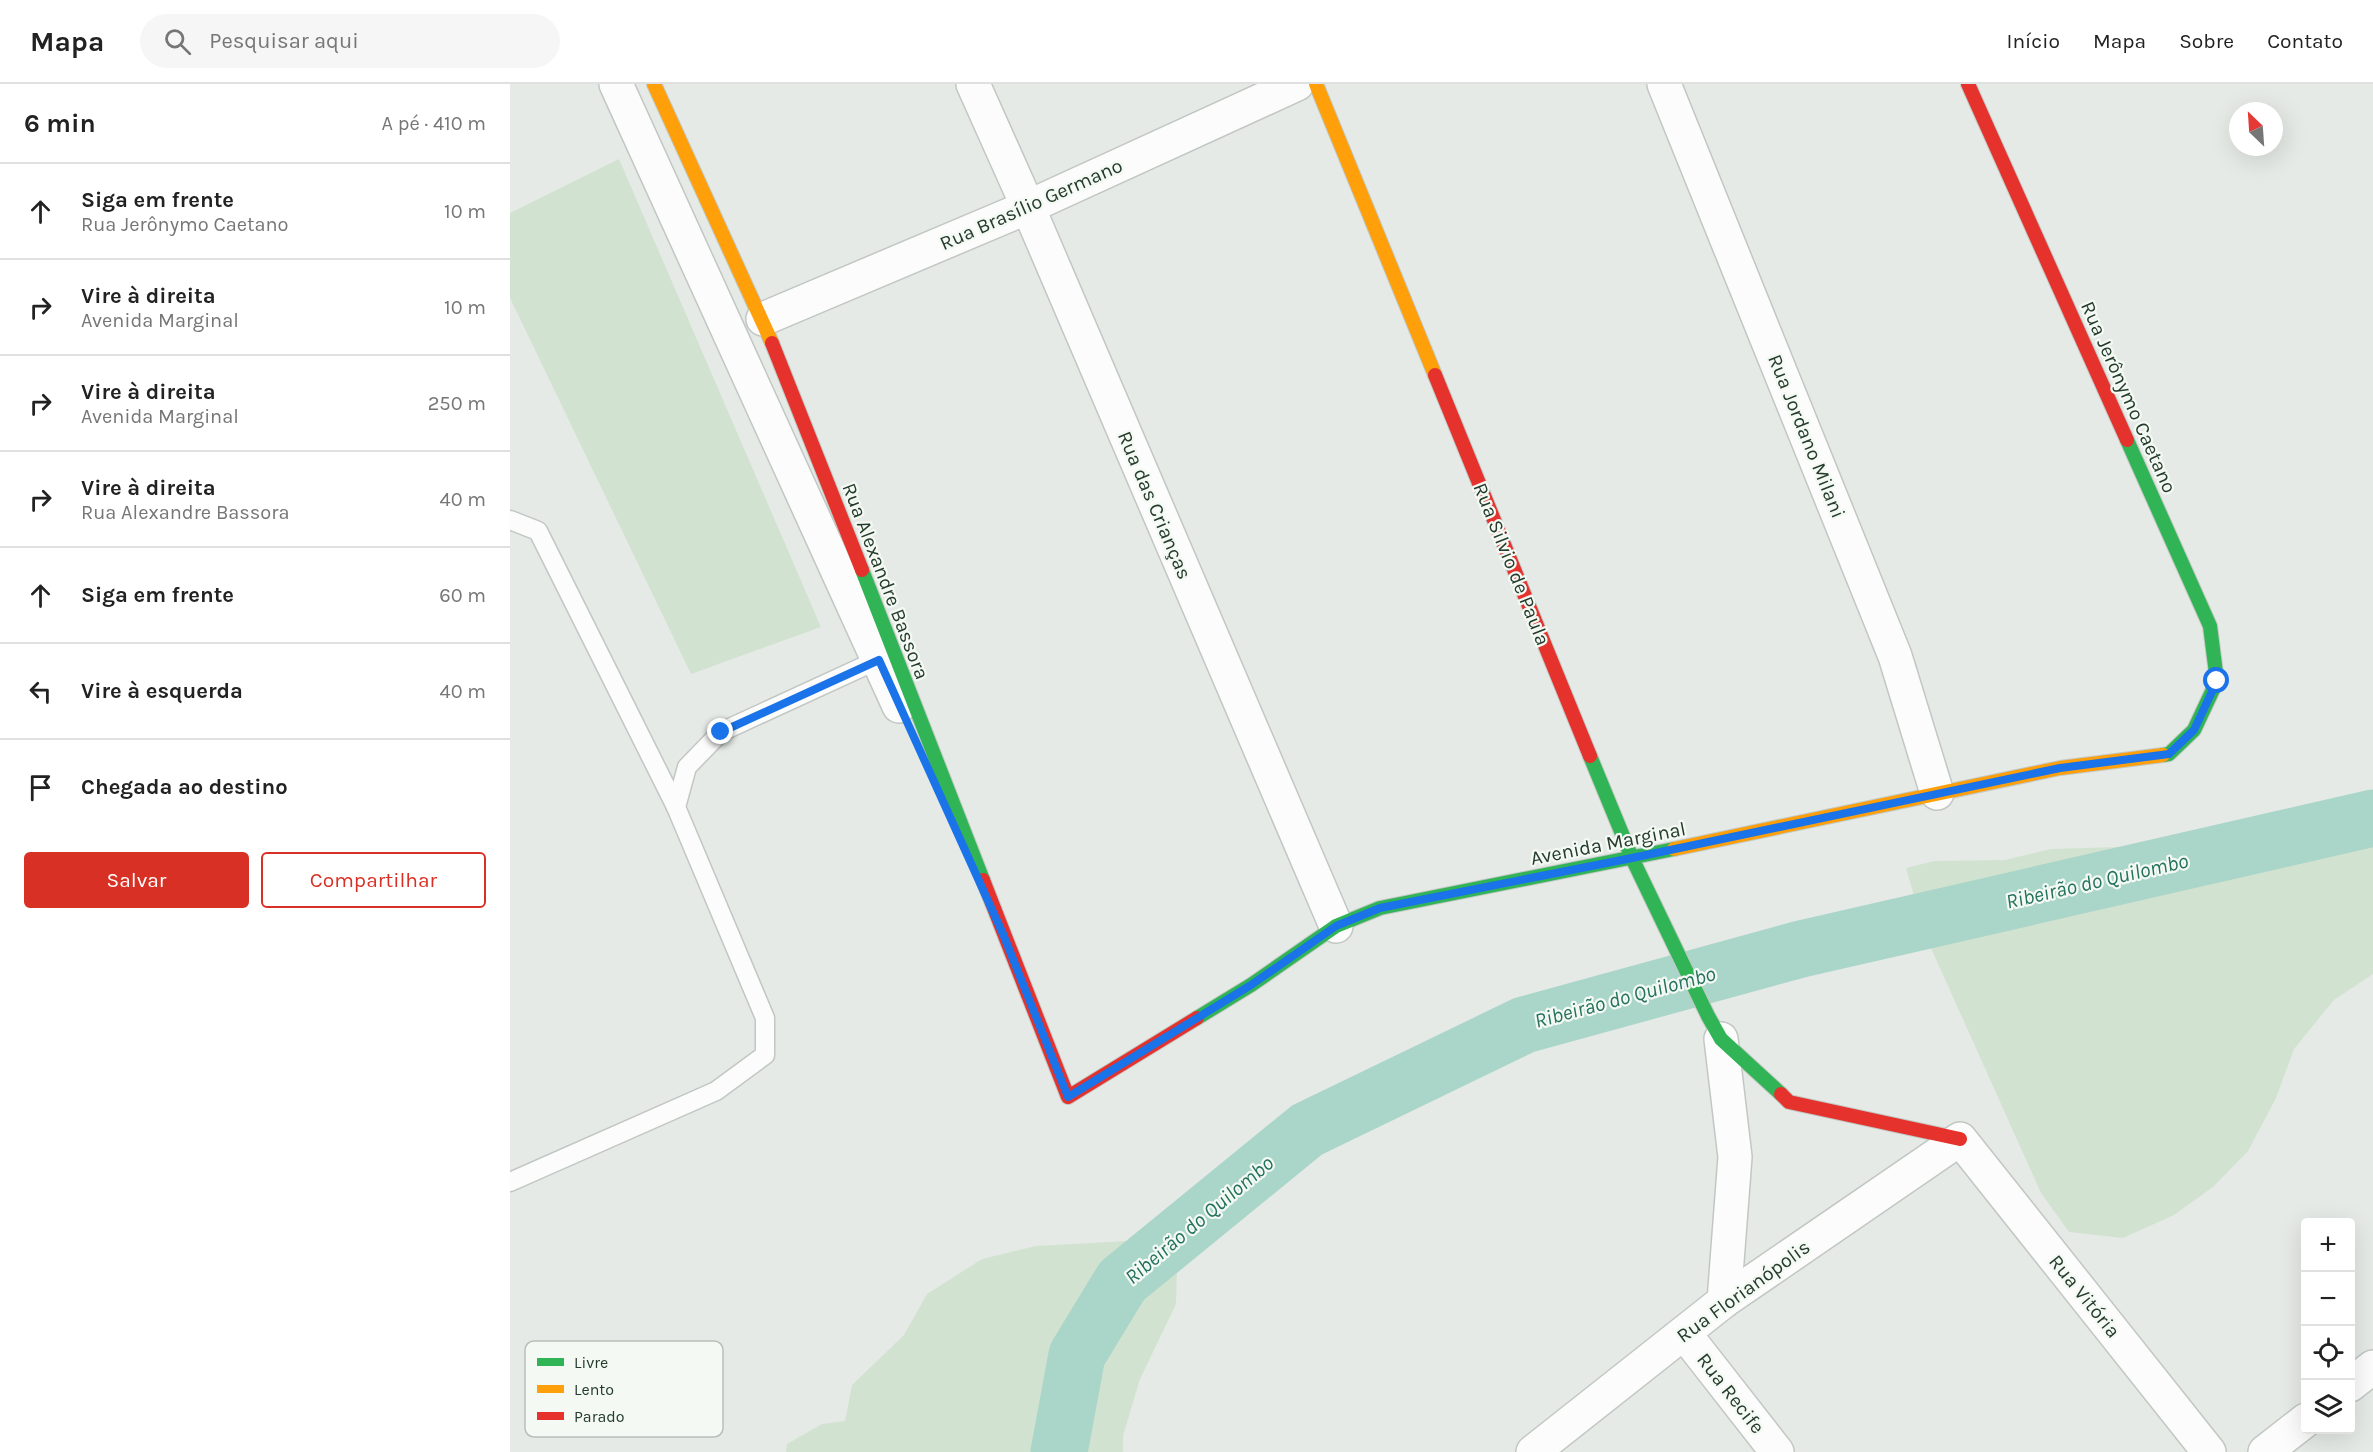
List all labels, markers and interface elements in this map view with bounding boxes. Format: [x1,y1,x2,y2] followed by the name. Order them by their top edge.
[140,14,560,68] search box
[30,25,104,58] text: Mapa
[161,25,194,58] icon: search
[209,28,359,54] text: Pesquisar aqui
[2007,29,2060,53] text: Início
[2093,29,2146,53] text: Mapa
[2179,29,2234,53] text: Sobre
[2267,29,2343,53] text: Contato
[2229,102,2283,156] north arrow
[24,108,96,139] text: 6 min
[382,112,486,135] text: A pé · 410 m
[936,154,1126,255] street label: Rua Brasílio Germano
[81,187,234,213] text: Siga em frente
[24,195,57,228] icon: ahead
[444,200,486,223] text: 10 m
[81,213,288,236] text: Rua Jerônymo Caetano
[81,283,216,309] text: Vire à direita
[24,291,57,324] icon: right
[444,296,486,319] text: 10 m
[2076,298,2181,497] street label: Rua Jerônymo Caetano
[81,309,239,332] text: Avenida Marginal
[1763,351,1850,521] street label: Rua Jordano Milani
[81,379,216,405] text: Vire à direita
[24,387,57,420] icon: right
[428,392,486,415] text: 250 m
[81,405,239,428] text: Avenida Marginal
[1113,428,1196,583] street label: Rua das Crianças
[81,475,216,501] text: Vire à direita
[837,480,934,683] street label: Rua Alexandre Bassora
[1468,480,1555,649] street label: Rua Silvio de Paula
[24,483,57,516] icon: right
[440,488,486,511] text: 40 m
[81,501,290,524] text: Rua Alexandre Bassora
[24,579,57,612] icon: ahead
[81,582,234,608] text: Siga em frente
[439,584,486,607] text: 60 m
[2203,667,2229,693] route start
[24,675,57,708] icon: left
[81,678,243,704] text: Vire à esquerda
[440,680,486,703] text: 40 m
[707,718,733,744] route end
[24,771,57,804] icon: arrive
[81,774,288,800] text: Chegada ao destino
[1528,817,1688,870] street label: Avenida Marginal
[2004,848,2191,914] water label: Ribeirão do Quilombo
[24,852,249,908] button: Salvar
[261,852,486,908] button: Compartilhar
[1532,961,1719,1033] water label: Ribeirão do Quilombo
[1120,1150,1279,1289] water label: Ribeirão do Quilombo
[2301,1218,2355,1434] map controls
[2301,1218,2355,1272] button: +
[1672,1235,1814,1347] street label: Rua Florianópolis
[2044,1250,2125,1342] street label: Rua Vitória
[2301,1272,2355,1326] button: −
[2301,1326,2355,1380] button: locate
[525,1341,723,1437] legend
[1692,1348,1769,1438] street label: Rua Recife
[574,1353,608,1372] text: Livre
[574,1380,614,1399] text: Lento
[2301,1380,2355,1434] button: layers
[574,1407,624,1426] text: Parado

